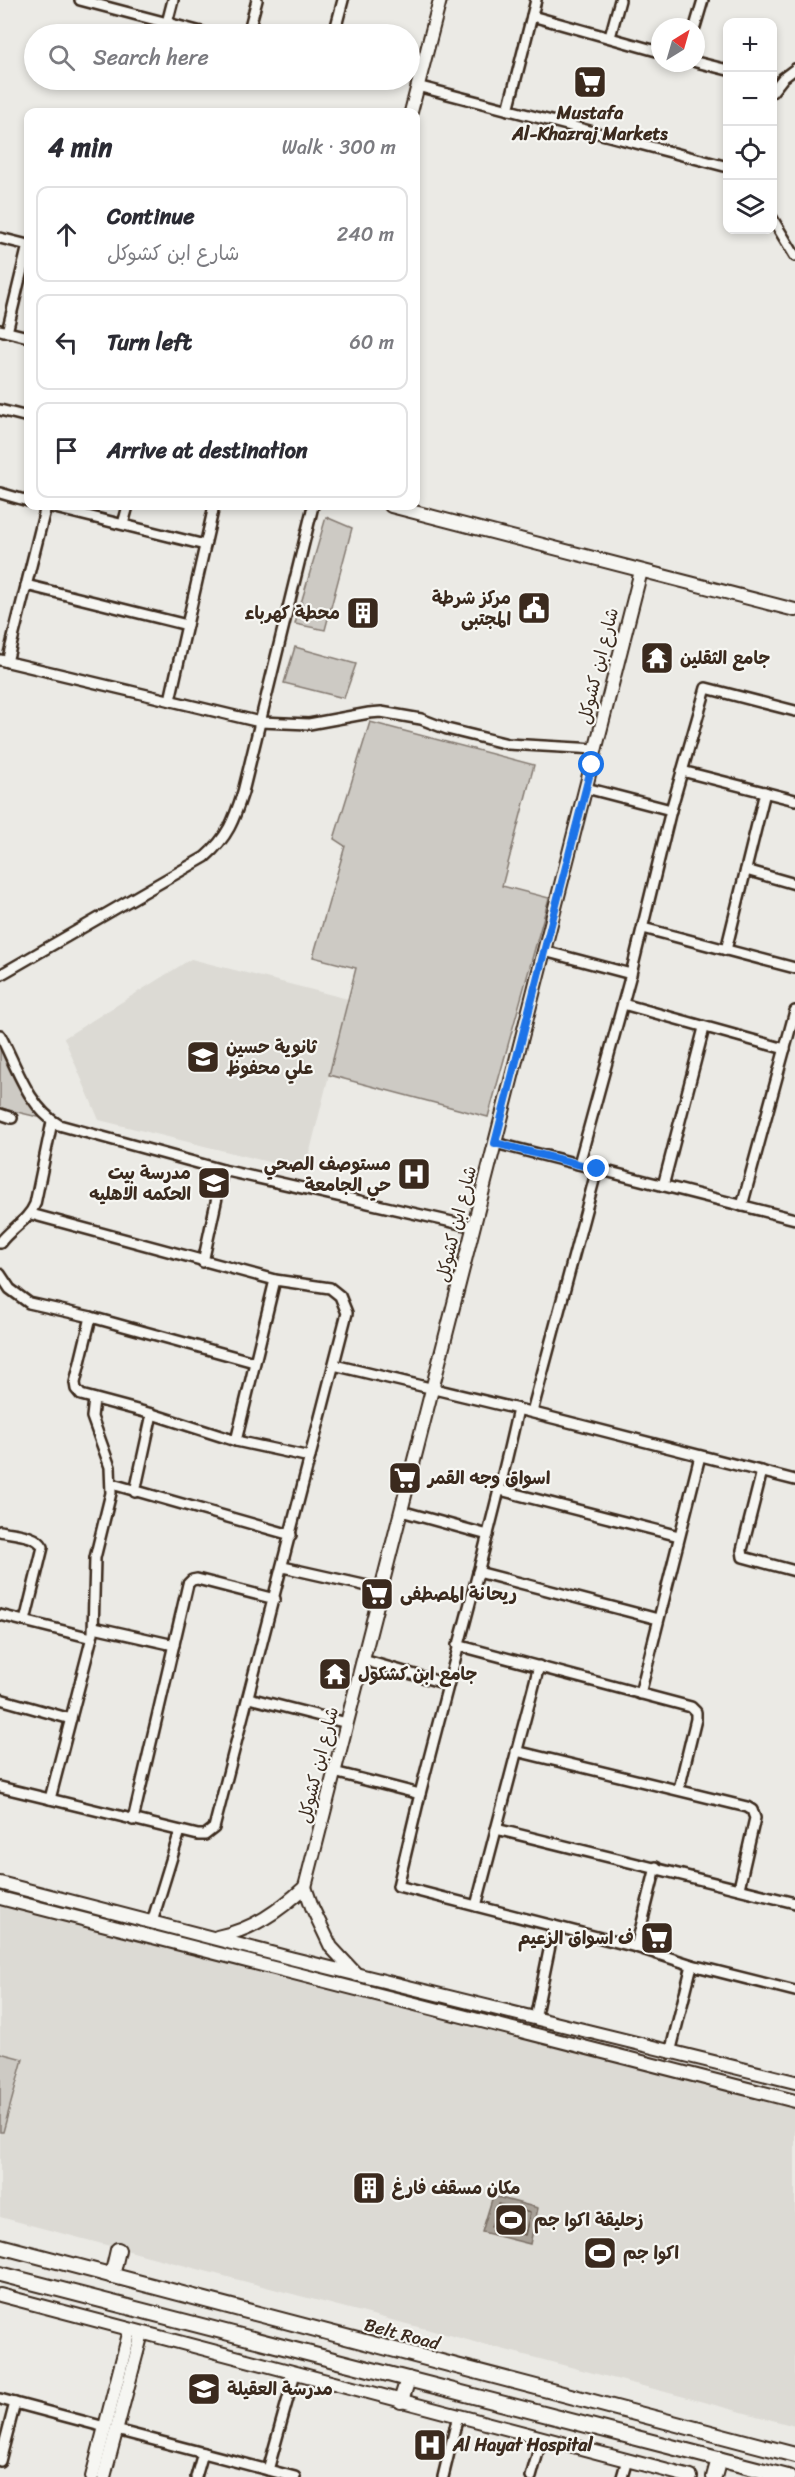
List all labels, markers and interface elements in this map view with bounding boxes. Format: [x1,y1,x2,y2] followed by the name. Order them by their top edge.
[651,18,705,72] north arrow
[723,18,777,234] map controls
[723,18,777,72] button: +
[24,24,420,90] search box
[93,38,209,77] text: Search here
[45,41,78,74] icon: search
[572,64,608,100] supermarket icon: Mustafa Al-Khazraj Markets
[723,72,777,126] button: −
[511,97,668,150] place label: Mustafa Al-Khazraj Markets
[48,124,112,170] text: 4 min
[723,126,777,180] button: locate
[282,130,396,165] text: Walk · 300 m
[723,180,777,234] button: layers
[107,197,195,236] text: Continue
[337,217,394,252] text: 240 m
[50,218,83,251] icon: ahead
[107,236,240,271] text: شارع ابن كشوكل
[107,323,192,362] text: Turn left
[349,325,394,360] text: 60 m
[50,326,83,359] icon: left
[107,431,308,470] text: Arrive at destination
[50,434,83,467] icon: arrive
[432,582,511,635] place label: مركز شرطة المجتبى
[516,590,552,626] public building icon: مركز شرطة المجتبى
[345,595,381,631] building icon: محطة كهرباء
[244,597,340,629] place label: محطة كهرباء
[568,604,628,728] street label: شارع ابن كشوكل
[639,640,675,676] temple icon: جامع الثقلين
[680,642,770,674] place label: جامع الثقلين
[578,751,604,777] route start
[226,1031,318,1084] place label: ثانوية حسين علي محفوظ
[185,1039,221,1075] school or university icon: ثانوية حسين علي محفوظ
[264,1148,391,1201] place label: مستوصف الصحي حي الجامعة
[583,1155,609,1181] route end
[396,1156,432,1192] hospital icon: مستوصف الصحي حي الجامعة
[89,1157,191,1210] place label: مدرسة بيت الحكمه الاهليه
[426,1162,486,1286] street label: شارع ابن كشوكل
[196,1165,232,1201] school or university icon: مدرسة بيت الحكمه الاهليه
[387,1460,423,1496] supermarket icon: اسواق وجه القمر
[426,1462,550,1494] place label: اسواق وجه القمر
[359,1576,395,1612] supermarket icon: ريحانة المصطفى
[400,1578,517,1610] place label: ريحانة المصطفى
[317,1656,353,1692] temple icon: جامع ابن كشكول
[358,1658,478,1690] place label: جامع ابن كشكول
[288,1703,348,1827] street label: شارع ابن كشوكل
[639,1920,675,1956] supermarket icon: ف اسواق الزعيم
[518,1922,634,1954] place label: ف اسواق الزعيم
[351,2170,387,2206] building icon: مكان مسقف فارغ
[392,2172,521,2204] place label: مكان مسقف فارغ
[493,2202,529,2238] sports icon: زحليقة اكوا جم
[534,2204,643,2236] place label: زحليقة اكوا جم
[582,2235,618,2271] sports icon: اكوا جم
[623,2237,679,2269] place label: اكوا جم
[361,2309,445,2360] street label: Belt Road
[186,2371,222,2407] school or university icon: مدرسة العقيلة
[227,2373,333,2405] place label: مدرسة العقيلة
[412,2427,448,2463] hospital icon: Al Hayat Hospital
[452,2429,593,2461] place label: Al Hayat Hospital

